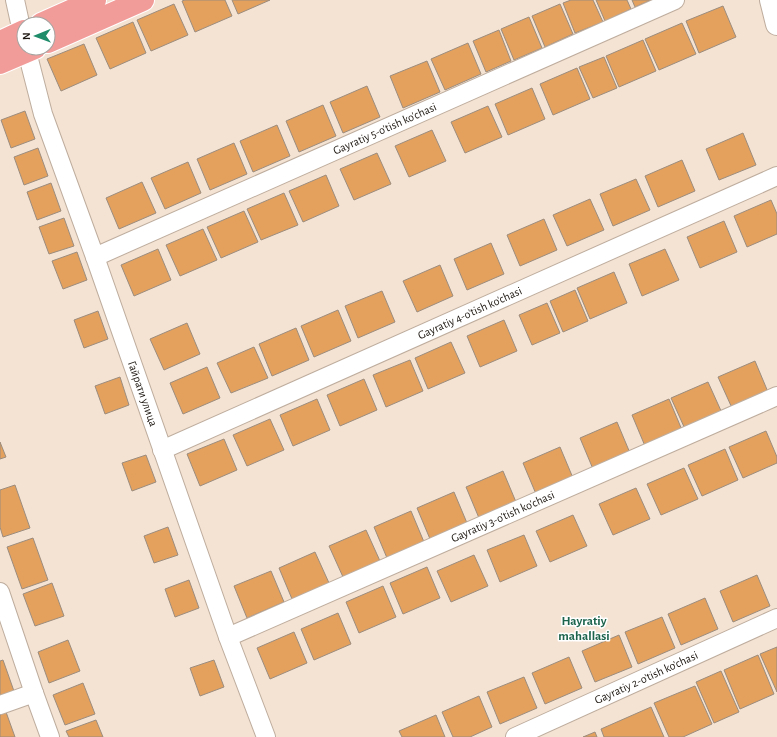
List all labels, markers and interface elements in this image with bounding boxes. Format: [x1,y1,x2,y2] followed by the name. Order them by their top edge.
[16,16,56,56] north arrow
[21,32,32,40] text: N
[331,100,438,157] street label: Gayratiy 5-o'tish ko'chasi
[416,284,524,341] street label: Gayratiy 4-o'tish ko'chasi
[126,359,160,428] street label: Гайрати улица
[449,488,556,544] street label: Gayratiy 3-o'tish ko'chasi
[558,615,610,643] district label: Hayratiy mahallasi
[593,649,700,706] street label: Gayratiy 2-o'tish ko'chasi

